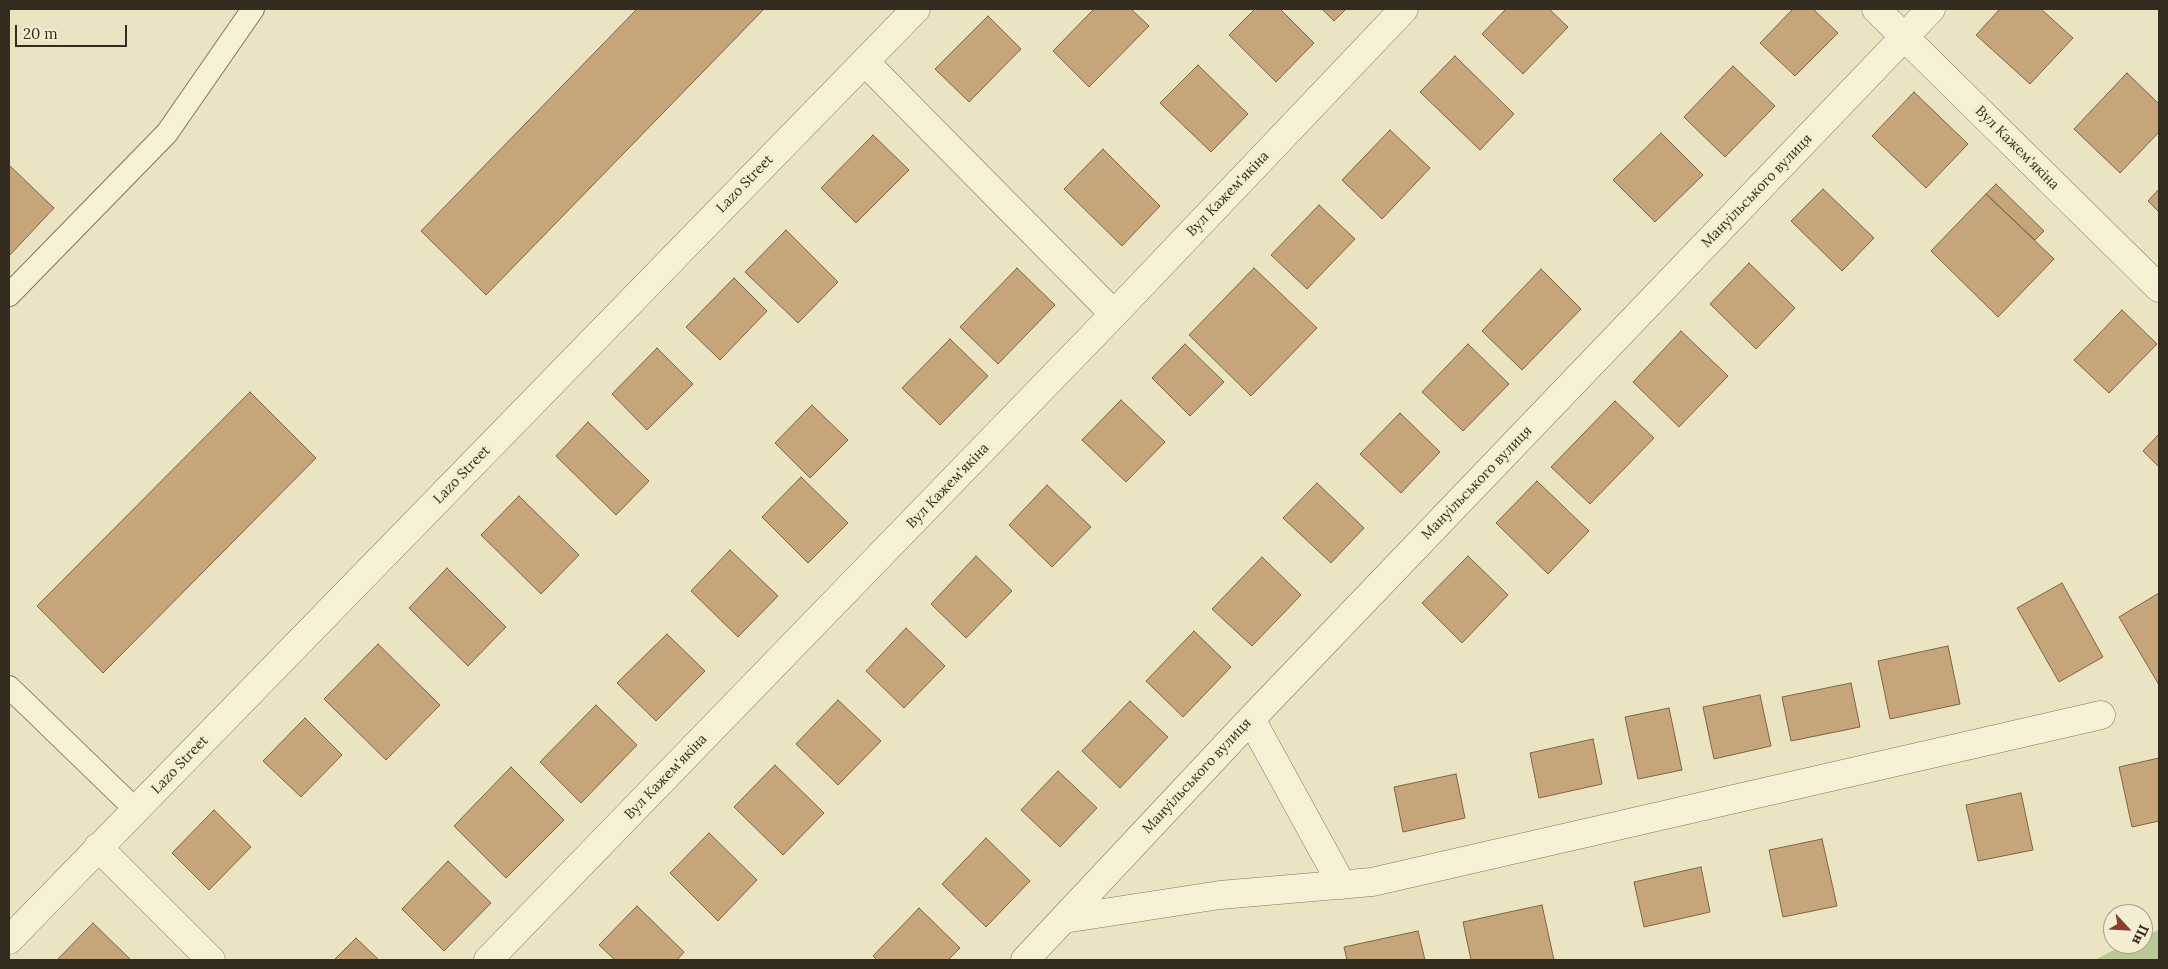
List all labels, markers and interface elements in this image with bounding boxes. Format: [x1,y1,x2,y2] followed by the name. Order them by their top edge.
[18,15,130,47] scale bar
[23,24,58,43] text: 20 m
[1972,103,2062,193] street label: Вул Кажем'якіна
[1698,131,1816,251] street label: Мануільського вулиця
[1183,148,1273,240] street label: Вул Кажем'якіна
[713,151,777,217] street label: Lazo Street
[1418,423,1536,543] street label: Мануільського вулиця
[903,440,993,532] street label: Вул Кажем'якіна
[430,442,494,508] street label: Lazo Street
[1139,715,1255,837] street label: Мануільського вулиця
[621,731,711,823] street label: Вул Кажем'якіна
[148,732,212,798] street label: Lazo Street
[2103,904,2153,954] north arrow
[2128,922,2153,948] text: Пн

